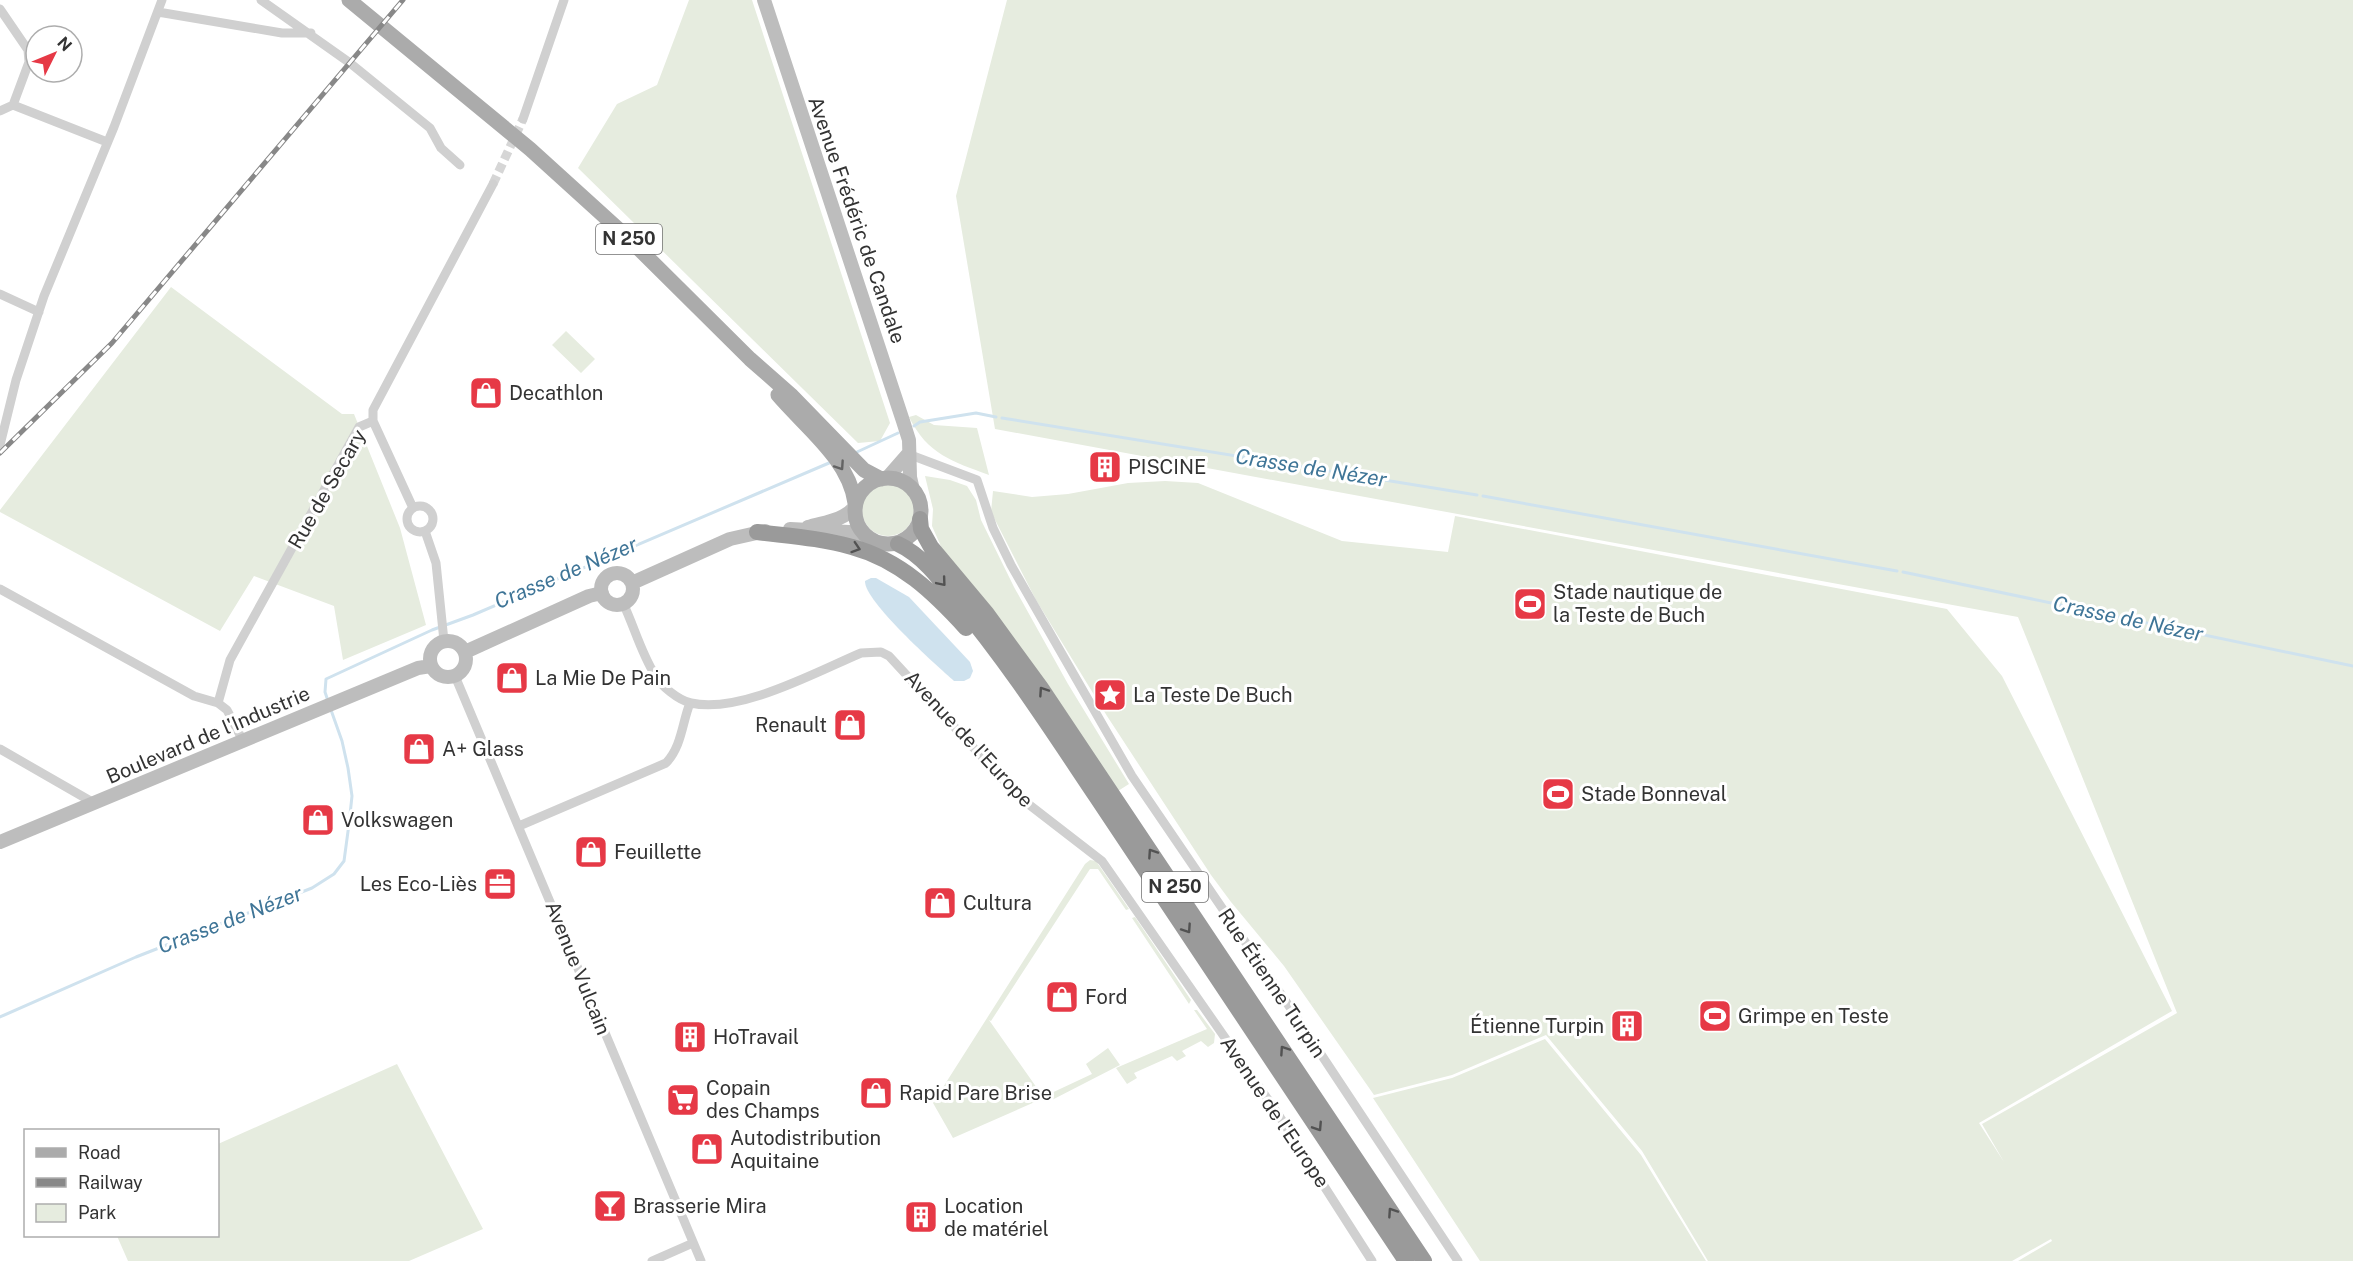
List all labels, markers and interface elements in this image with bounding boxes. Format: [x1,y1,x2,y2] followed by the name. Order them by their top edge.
[24,24,84,84] north arrow
[53,33,76,55] text: N
[803,93,911,347] street label: Avenue Frédéric de Candale
[596,224,662,254] road number: N 250
[468,375,504,411] shop icon: Decathlon
[509,381,603,405] place label: Decathlon
[283,425,371,553] street label: Rue de Secary
[1234,443,1390,492] water label: Crasse de Nézer
[1087,449,1123,485] building icon: PISCINE
[1128,455,1206,479] place label: PISCINE
[833,460,844,471] one-way arrow
[491,531,642,614] water label: Crasse de Nézer
[850,541,861,554] one-way arrow
[934,575,945,586] one-way arrow
[1553,580,1722,627] place label: Stade nautique de la Teste de Buch
[1512,586,1548,622] sports icon: Stade nautique de la Teste de Buch
[2051,590,2207,647] water label: Crasse de Nézer
[494,660,530,696] shop icon: La Mie De Pain
[535,666,671,690] place label: La Mie De Pain
[900,666,1038,812] street label: Avenue de l'Europe
[1092,677,1128,713] place icon: La Teste De Buch
[103,681,313,789] street label: Boulevard de l'Industrie
[1133,683,1293,707] place label: La Teste De Buch
[1039,687,1050,698] one-way arrow
[832,707,868,743] shop icon: Renault
[755,713,827,737] place label: Renault
[401,731,437,767] shop icon: A+ Glass
[442,737,524,761] place label: A+ Glass
[1540,776,1576,812] sports icon: Stade Bonneval
[1581,782,1727,806] place label: Stade Bonneval
[300,802,336,838] shop icon: Volkswagen
[341,808,453,832] place label: Volkswagen
[573,834,609,870] shop icon: Feuillette
[614,840,702,864] place label: Feuillette
[1148,848,1159,859] one-way arrow
[482,866,518,902] office icon: Les Eco-Liès
[360,872,477,896] place label: Les Eco-Liès
[1142,872,1208,902] road number: N 250
[154,880,307,959] water label: Crasse de Nézer
[922,885,958,921] shop icon: Cultura
[963,891,1032,915] place label: Cultura
[540,898,616,1038] street label: Avenue Vulcain
[1213,903,1332,1062] street label: Rue Étienne Turpin
[1180,923,1191,934] one-way arrow
[1044,979,1080,1015] shop icon: Ford
[1085,985,1127,1009] place label: Ford
[1697,998,1733,1034] sports icon: Grimpe en Teste
[1738,1004,1889,1028] place label: Grimpe en Teste
[1609,1008,1645,1044] building icon: Étienne Turpin
[1470,1013,1604,1038] place label: Étienne Turpin
[672,1019,708,1055] building icon: HoTravail
[713,1025,799,1049] place label: HoTravail
[1215,1032,1335,1192] street label: Avenue de l'Europe
[1280,1045,1291,1056] one-way arrow
[858,1075,894,1111] shop icon: Rapid Pare Brise
[706,1076,820,1123] place label: Copain des Champs
[899,1081,1052,1105] place label: Rapid Pare Brise
[665,1082,701,1118] supermarket icon: Copain des Champs
[1311,1121,1322,1132] one-way arrow
[730,1126,881,1173] place label: Autodistribution Aquitaine
[24,1129,219,1237] legend
[689,1131,725,1167] shop icon: Autodistribution Aquitaine
[78,1142,121,1163] text: Road
[78,1172,143,1193] text: Railway
[592,1188,628,1224] bar icon: Brasserie Mira
[633,1194,767,1218] place label: Brasserie Mira
[944,1194,1049,1241] place label: Location de matériel
[903,1199,939,1235] building icon: Location de matériel
[78,1202,116,1223] text: Park
[1387,1208,1399,1218] one-way arrow

